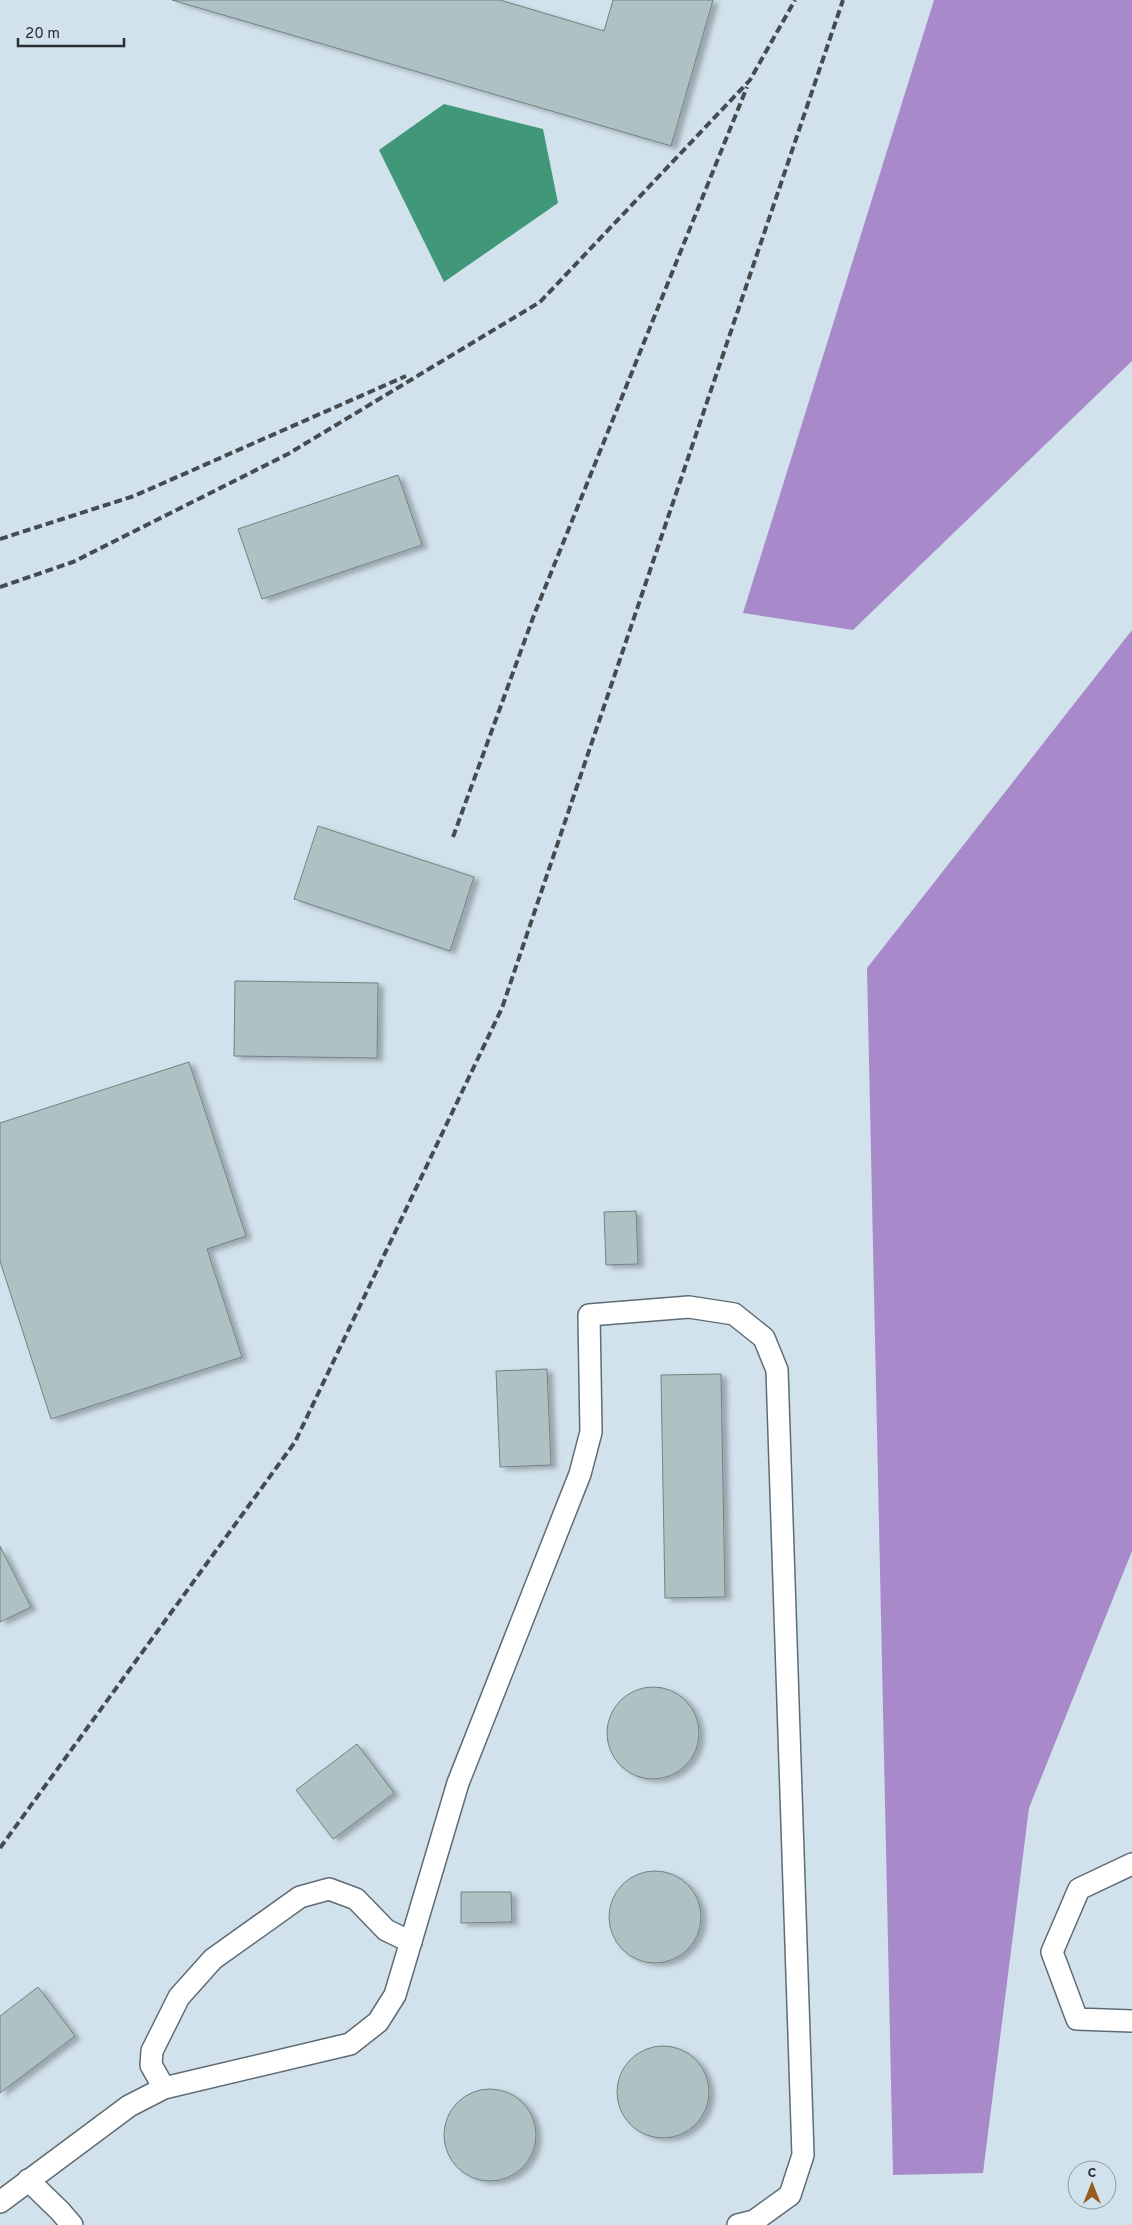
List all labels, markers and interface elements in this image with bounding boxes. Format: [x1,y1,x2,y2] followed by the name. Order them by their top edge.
[18,15,124,47] scale bar
[25,25,60,44] text: 20 m
[1067,2160,1117,2210] north arrow
[1088,2165,1097,2182] text: С

